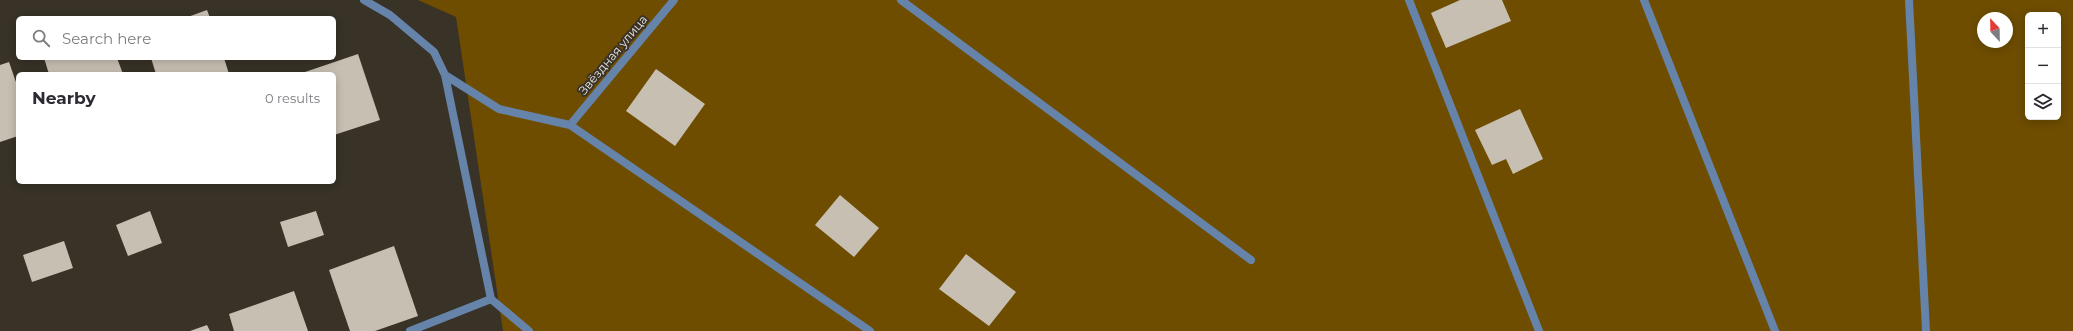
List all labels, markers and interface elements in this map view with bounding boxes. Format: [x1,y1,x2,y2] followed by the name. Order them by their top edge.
[575,12,650,98] street label: Звёздная улица
[1977,12,2013,48] north arrow
[2025,12,2061,120] map controls
[2025,12,2061,48] button: +
[16,16,336,60] search box
[30,27,52,49] icon: search
[62,29,151,48] text: Search here
[2025,48,2061,84] button: −
[2025,84,2061,120] button: layers
[32,88,96,108] text: Nearby
[265,90,320,106] text: 0 results

